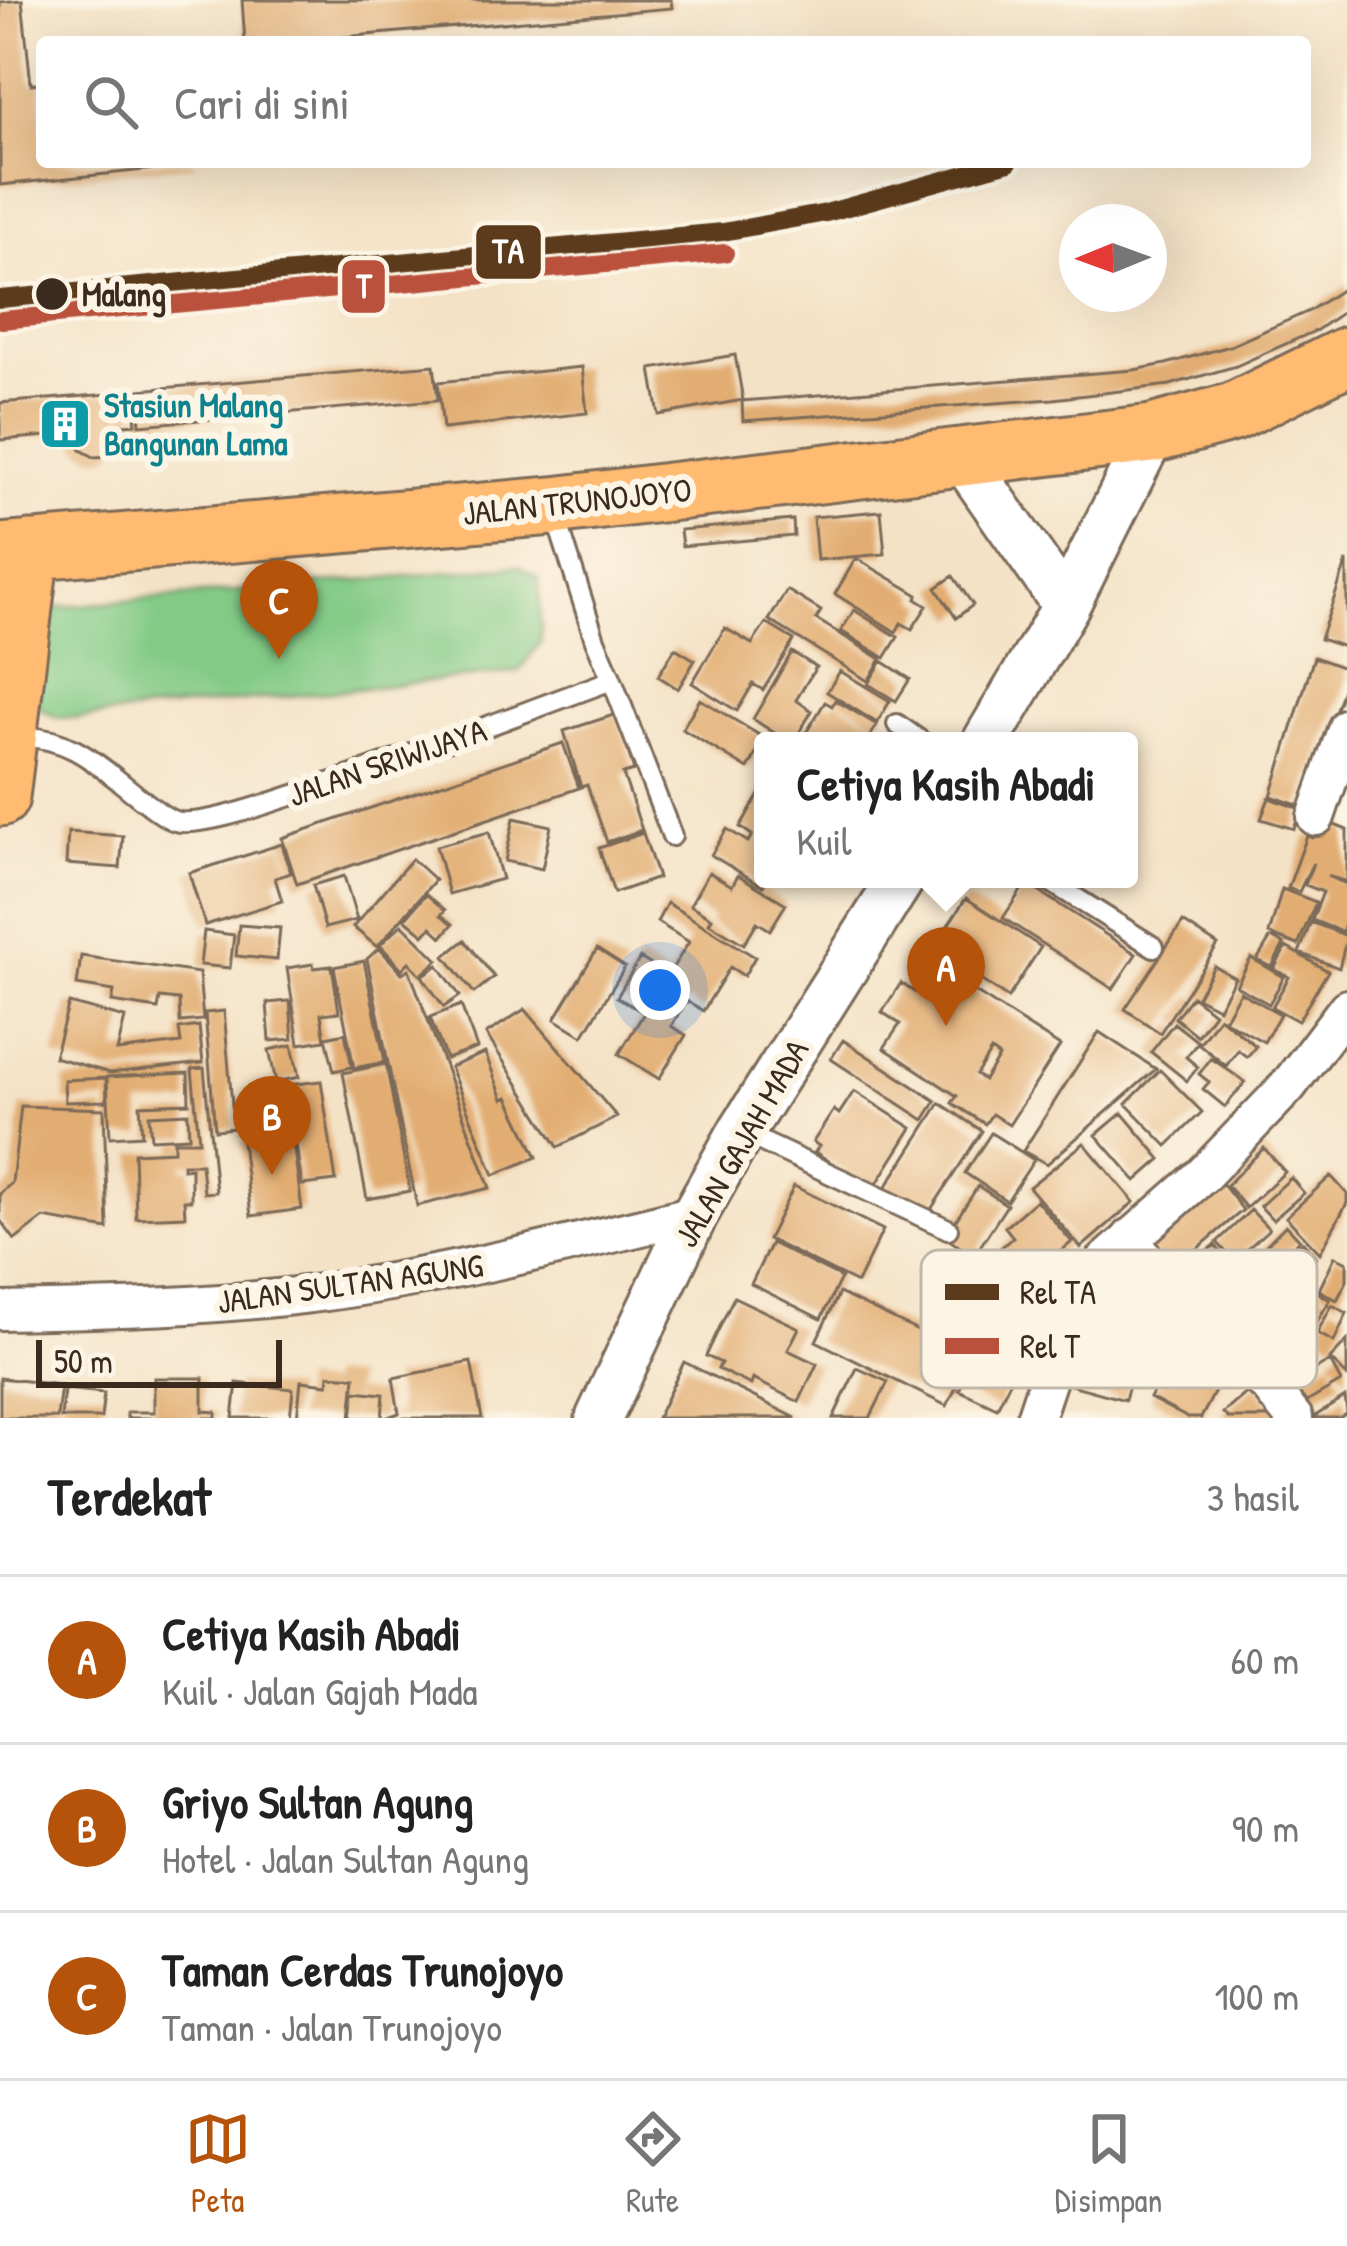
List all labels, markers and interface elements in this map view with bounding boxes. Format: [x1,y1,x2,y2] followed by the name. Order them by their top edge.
[36,36,1311,168] search box
[78,69,144,135] icon: search
[174,72,350,133] text: Cari di sini
[1059,204,1167,312] north arrow
[474,223,543,281] line badge: TA
[491,229,525,273] text: TA
[340,258,387,315] line badge: T
[355,264,373,308] text: T
[82,272,166,318] place label: Malang
[33,275,71,313] marker: Malang
[104,383,287,467] place label: Stasiun Malang Bangunan Lama
[37,396,93,452] building icon: Stasiun Malang Bangunan Lama
[460,467,694,535] street label: JALAN TRUNOJOYO
[240,560,318,659] pin: C
[282,708,492,816] street label: JALAN SRIWIJAYA
[754,732,1138,888] popup
[797,753,1095,814] text: Cetiya Kasih Abadi
[797,814,852,867] text: Kuil
[907,927,985,1026] pin: A
[630,960,690,1020] your location
[664,1031,818,1255] street label: JALAN GAJAH MADA
[233,1076,311,1175] pin: B
[214,1243,486,1323] street label: JALAN SULTAN AGUNG
[921,1250,1317,1388] legend
[1020,1270,1096,1314] text: Rel TA
[1020,1324,1080,1368] text: Rel T
[36,1334,282,1387] scale bar
[54,1339,113,1383] text: 50 m
[48,1462,211,1531] text: Terdekat
[1207,1470,1299,1523] text: 3 hasil
[162,1603,461,1664] text: Cetiya Kasih Abadi
[77,1633,97,1686] text: A
[1230,1633,1299,1686] text: 60 m
[162,1664,478,1717] text: Kuil · Jalan Gajah Mada
[162,1771,473,1832] text: Griyo Sultan Agung
[77,1801,97,1854] text: B
[1232,1801,1299,1854] text: 90 m
[162,1832,529,1885] text: Hotel · Jalan Sultan Agung
[162,1939,563,2000] text: Taman Cerdas Trunojoyo
[76,1969,98,2022] text: C
[1214,1969,1299,2022] text: 100 m
[162,2000,502,2053] text: Taman · Jalan Trunojoyo
[185,2106,251,2222] tab: Peta
[620,2106,686,2222] tab: Rute
[1055,2106,1162,2222] tab: Disimpan

